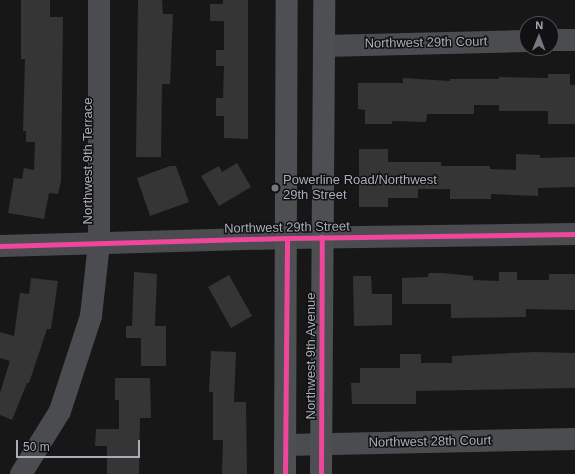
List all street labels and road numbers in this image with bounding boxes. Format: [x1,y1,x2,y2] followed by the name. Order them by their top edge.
[364,34,488,52] street label: Northwest 29th Court
[80,97,96,225] street label: Northwest 9th Terrace
[224,219,350,237] street label: Northwest 29th Street
[303,292,319,420] street label: Northwest 9th Avenue
[368,433,492,451] street label: Northwest 28th Court

